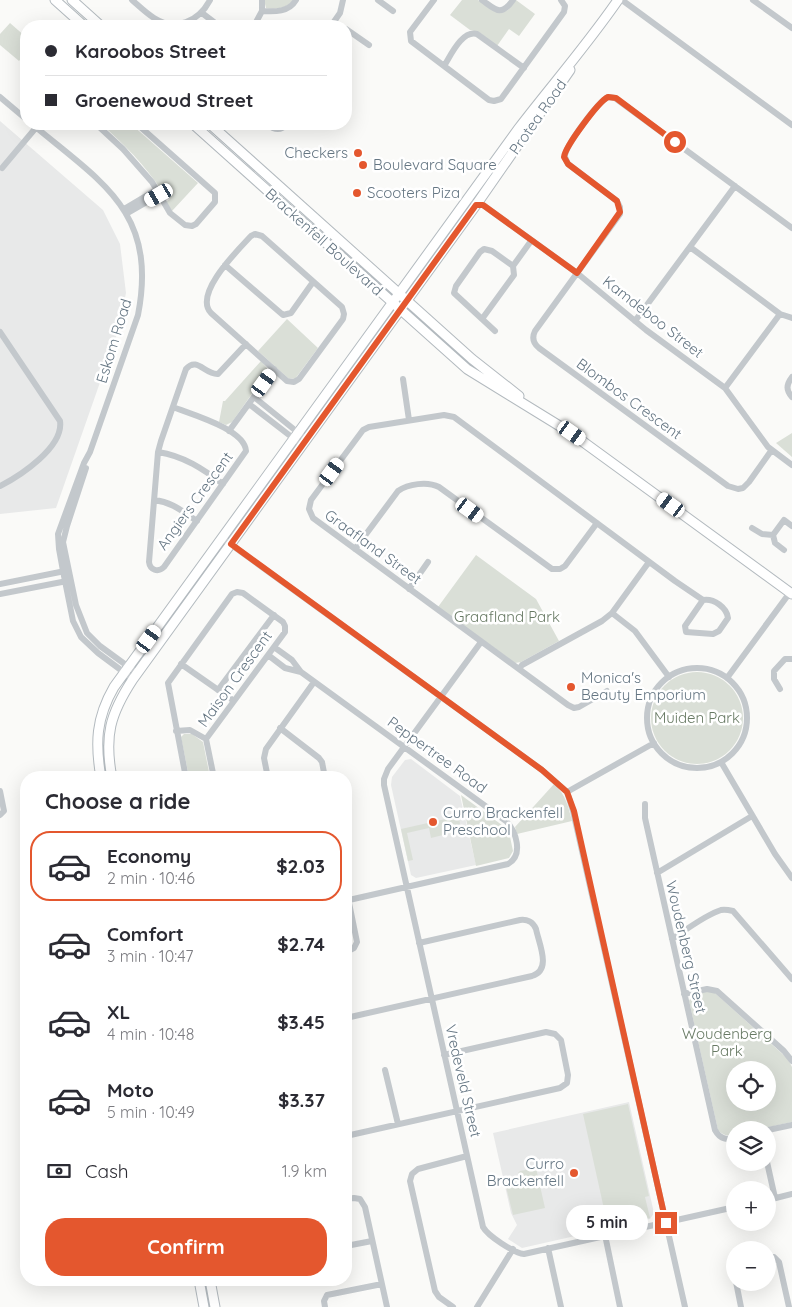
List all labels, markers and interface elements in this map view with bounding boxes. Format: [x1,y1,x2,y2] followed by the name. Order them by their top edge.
[75,39,226,63] text: Karoobos Street
[505,75,570,158] street label: Protea Road
[75,88,254,112] text: Groenewoud Street
[664,131,686,153] route start
[284,143,348,162] place label: Checkers
[352,147,364,159] marker: Checkers
[373,155,497,174] place label: Boulevard Square
[357,159,369,171] marker: Boulevard Square
[142,181,175,209] car
[367,183,460,202] place label: Scooters Piza
[262,184,387,300] street label: Brackenfell Boulevard
[351,187,363,199] marker: Scooters Piza
[599,271,708,362] street label: Kamdeboo Street
[92,296,135,385] street label: Eskom Road
[573,354,686,443] street label: Blombos Crescent
[249,366,278,400] car
[555,418,588,448] car
[153,448,237,554] street label: Angiers Crescent
[317,455,346,489] car
[654,490,687,520] car
[453,495,486,525] car
[321,505,425,588] street label: Graafland Street
[454,607,560,626] park label: Graafland Park
[134,622,163,656] car
[193,627,276,731] street label: Maison Crescent
[581,668,706,704] place label: Monica's Beauty Emporium
[565,681,577,693] marker: Monica's Beauty Emporium
[654,708,740,727] park label: Muiden Park
[384,712,491,797] street label: Peppertree Road
[45,787,190,815] text: Choose a ride
[443,803,563,839] place label: Curro Brackenfell Preschool
[427,816,439,828] marker: Curro Brackenfell Preschool
[47,844,92,889] icon: car
[107,844,191,868] text: Economy
[276,854,325,878] text: $2.03
[107,868,195,888] text: 2 min · 10:46
[662,879,711,1015] street label: Woudenberg Street
[47,922,92,967] icon: car
[107,922,184,946] text: Comfort
[277,932,325,956] text: $2.74
[107,946,193,966] text: 3 min · 10:47
[47,1000,92,1045] icon: car
[107,1000,130,1024] text: XL
[277,1010,325,1034] text: $3.45
[441,1023,486,1139] street label: Vredeveld Street
[107,1024,194,1044] text: 4 min · 10:48
[682,1024,772,1060] park label: Woudenberg Park
[726,1061,776,1291] map controls
[726,1061,776,1111] button: locate
[47,1078,92,1123] icon: car
[107,1078,154,1102] text: Moto
[278,1088,325,1112] text: $3.37
[107,1102,195,1122] text: 5 min · 10:49
[726,1121,776,1171] button: layers
[487,1154,564,1190] place label: Curro Brackenfell
[45,1157,73,1185] icon: cash
[85,1159,129,1183] text: Cash
[282,1161,327,1181] text: 1.9 km
[568,1167,580,1179] marker: Curro Brackenfell
[726,1181,776,1231] button: +
[566,1206,648,1240] callout: 5 min
[586,1212,628,1232] text: 5 min
[655,1212,677,1234] route end
[45,1218,327,1276] button: Confirm
[726,1241,776,1291] button: −

